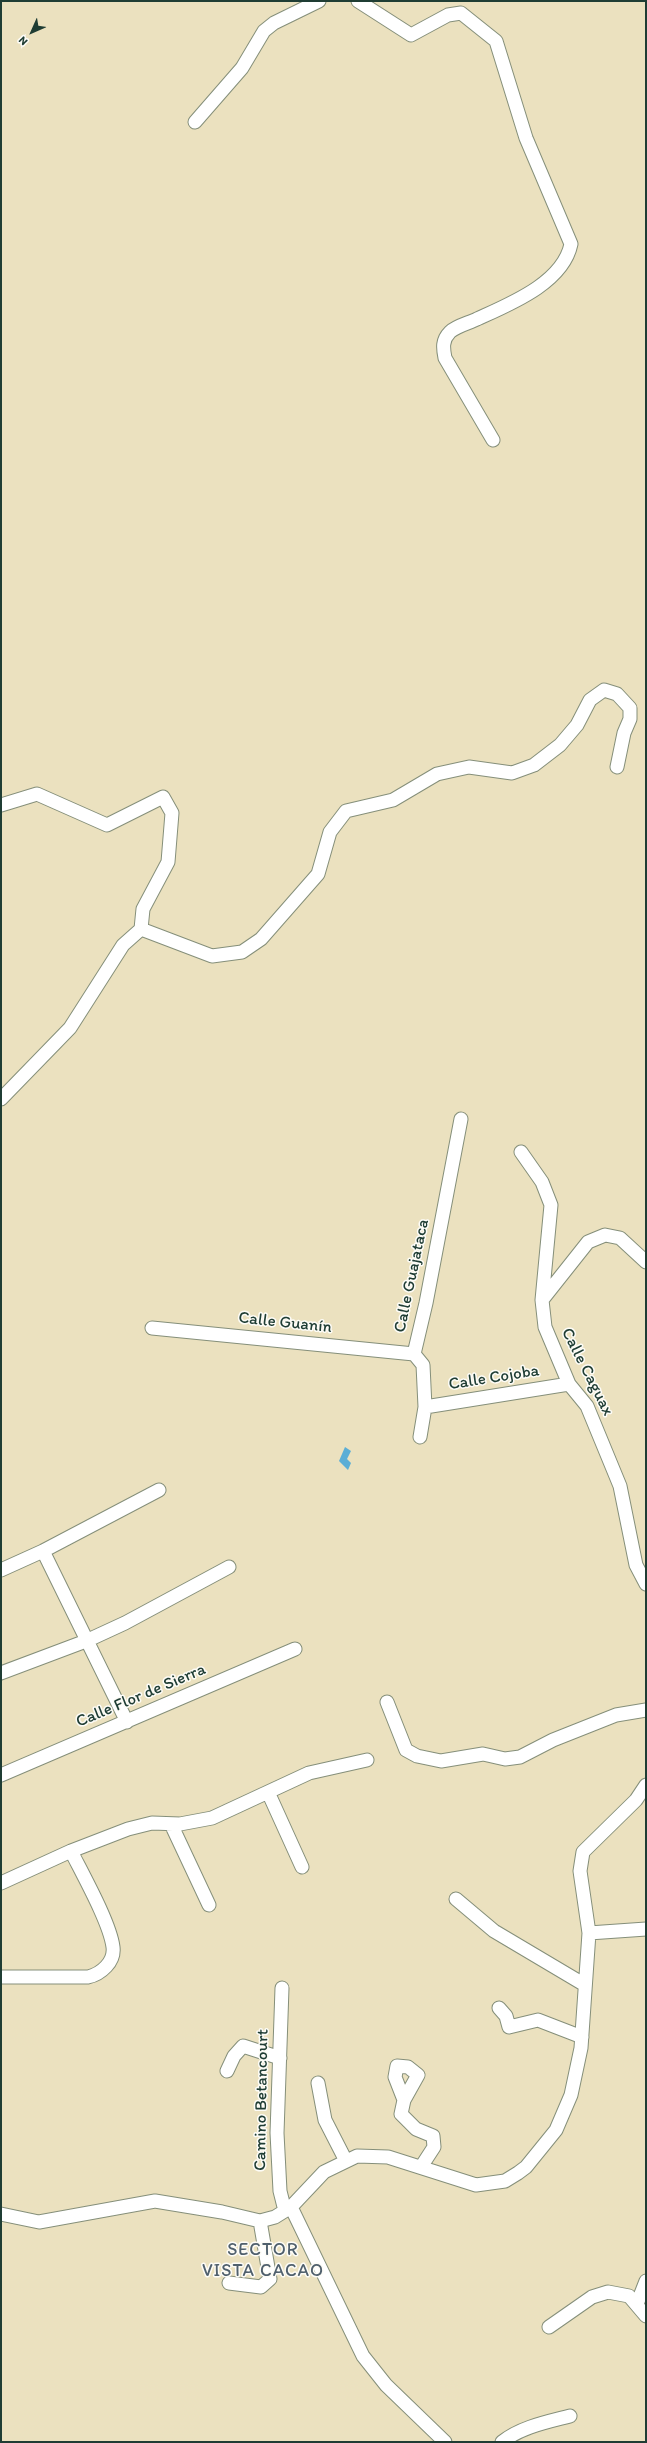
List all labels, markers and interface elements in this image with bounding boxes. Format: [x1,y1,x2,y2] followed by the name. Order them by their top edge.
[12,12,52,52] north arrow
[16,34,30,48] text: N
[390,1217,434,1335] street label: Calle Guajataca
[237,1308,333,1338] street label: Calle Guanín
[556,1325,618,1419] street label: Calle Caguax
[447,1361,541,1395] street label: Calle Cojoba
[73,1659,209,1733] street label: Calle Flor de Sierra
[251,2029,273,2171] street label: Camino Betancourt
[201,2239,325,2282] district label: SECTOR VISTA CACAO

